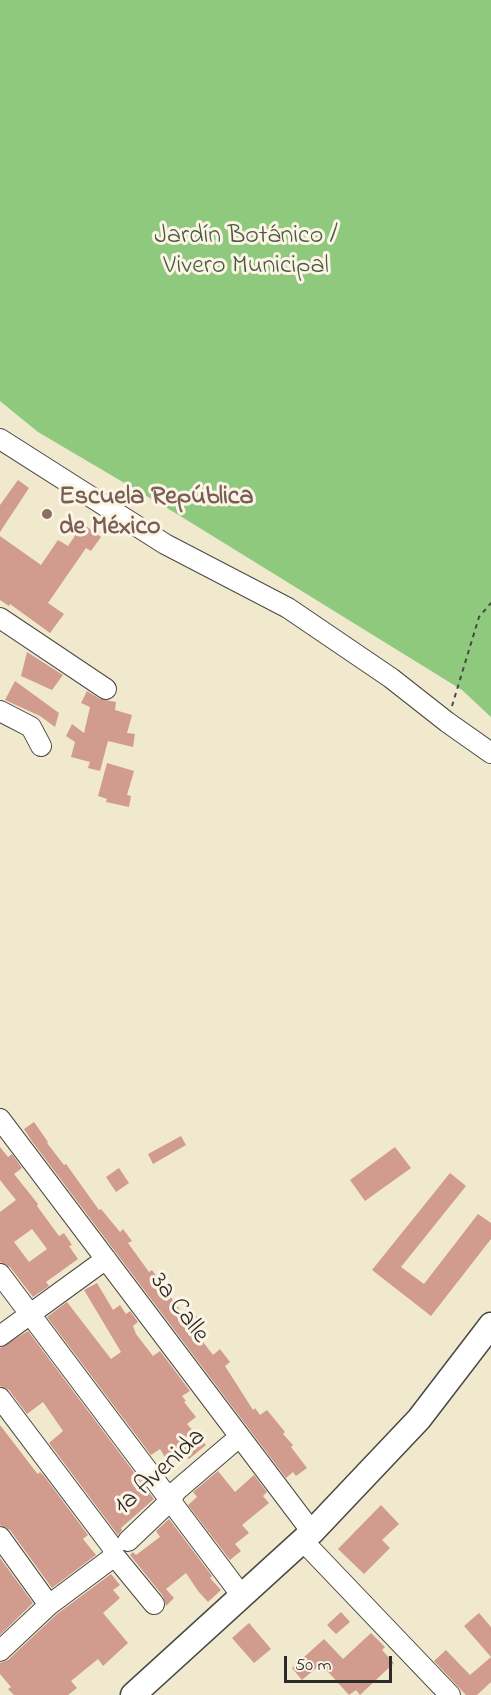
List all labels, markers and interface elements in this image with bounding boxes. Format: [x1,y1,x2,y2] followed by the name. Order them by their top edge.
[154,222,338,284] park label: Jardín Botánico / Vivero Municipal
[59,483,253,544] place label: Escuela República de México
[40,507,54,521] marker: Escuela República de México
[141,1268,215,1350] street label: 3a Calle
[109,1423,213,1523] street label: 1a Avenida
[287,1644,395,1682] scale bar
[295,1653,332,1679] text: 50 m

